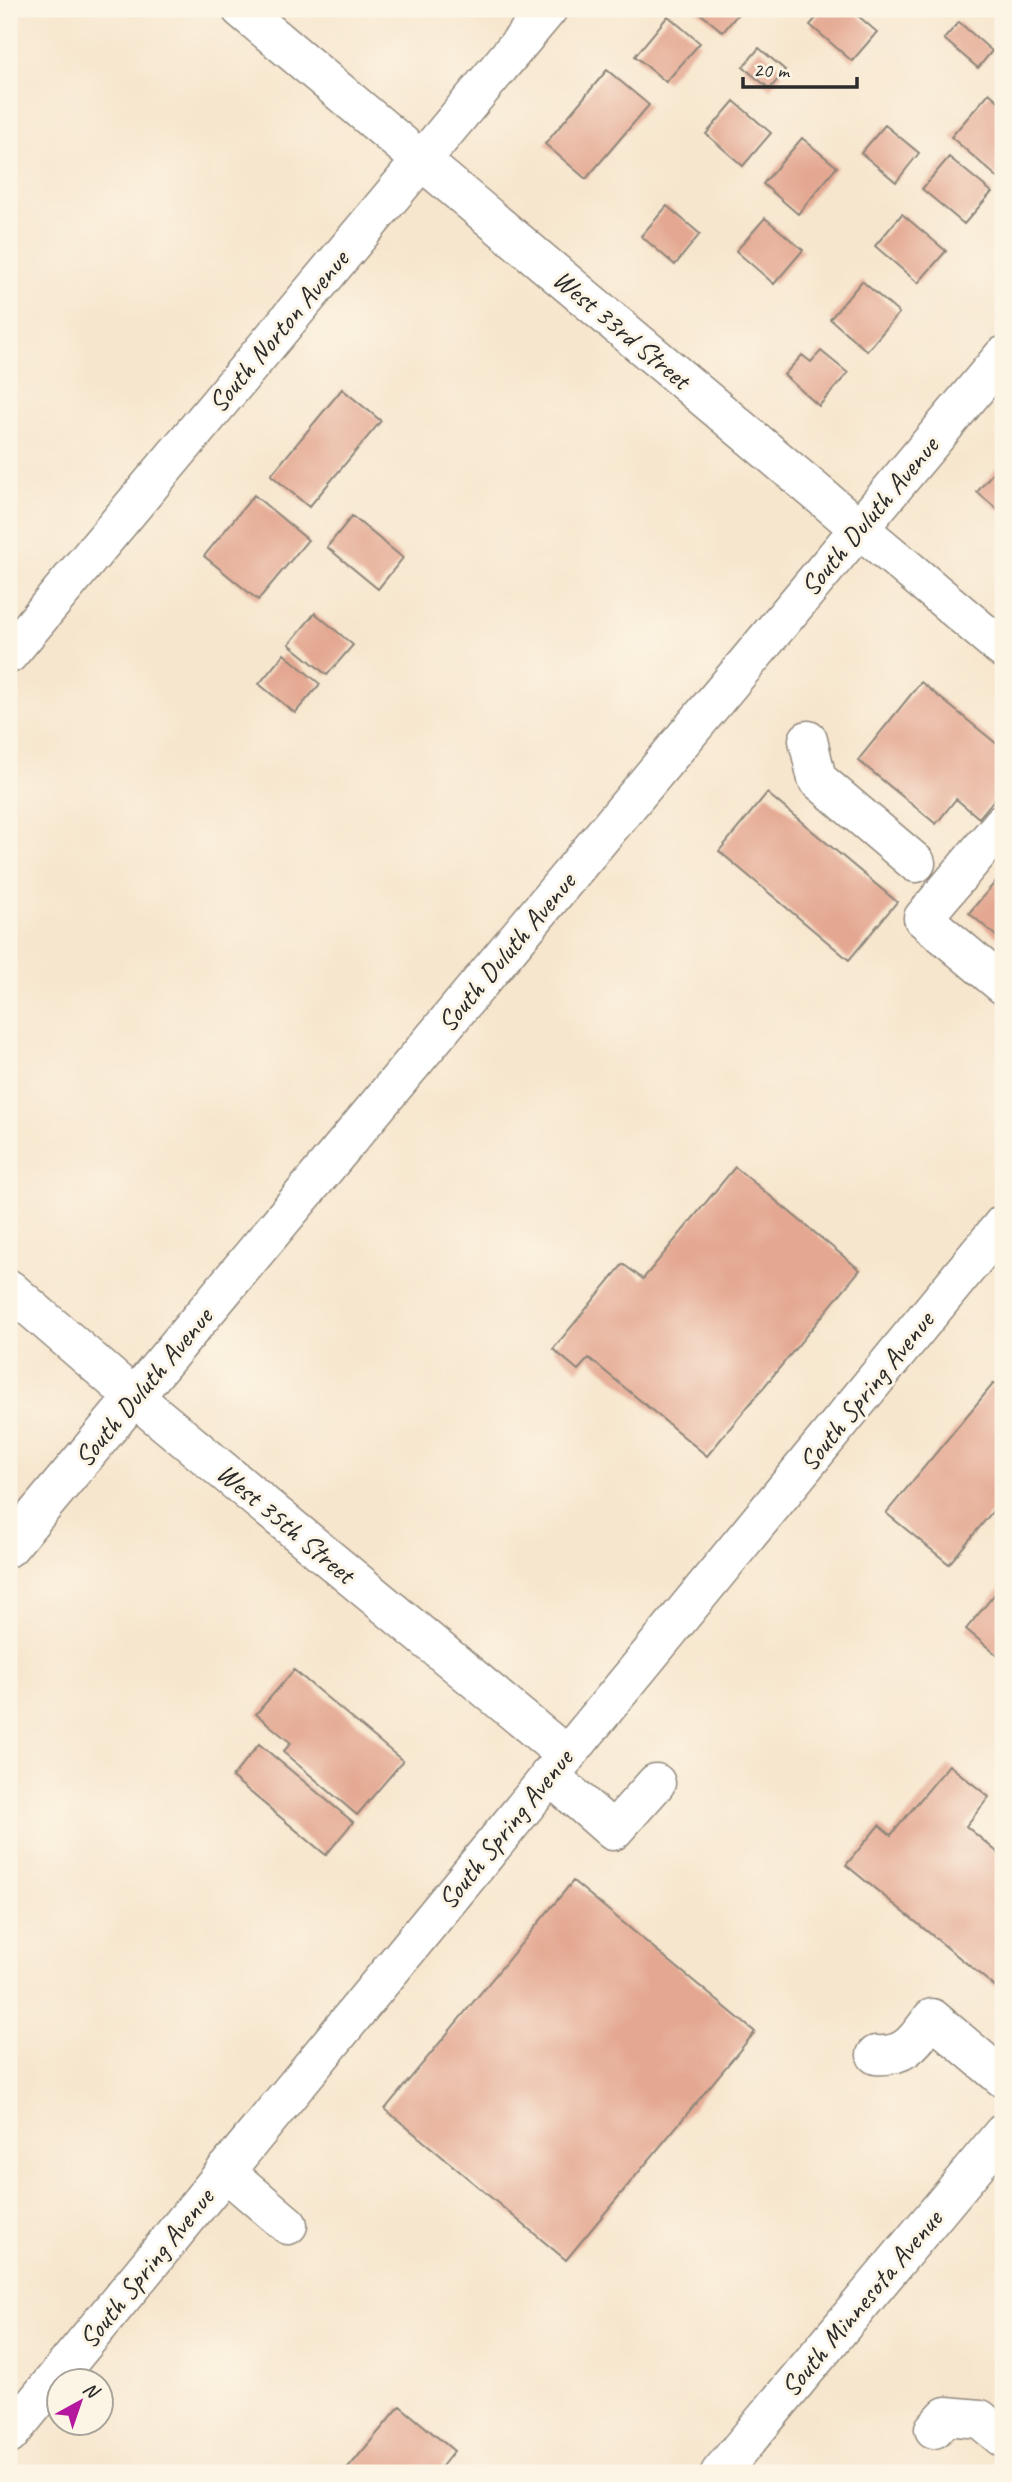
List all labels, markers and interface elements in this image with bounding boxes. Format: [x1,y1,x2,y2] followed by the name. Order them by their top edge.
[743,46,856,90] scale bar
[753,57,791,83] text: 20 m
[200,241,357,419] street label: South Norton Avenue
[546,261,700,398] street label: West 33rd Street
[792,428,947,603] street label: South Duluth Avenue
[429,864,584,1039] street label: South Duluth Avenue
[66,1299,221,1474] street label: South Duluth Avenue
[791,1302,942,1478] street label: South Spring Avenue
[210,1455,364,1593] street label: West 35th Street
[430,1740,581,1916] street label: South Spring Avenue
[71,2179,222,2355] street label: South Spring Avenue
[773,2201,951,2404] street label: South Minnesota Avenue
[46,2366,116,2436] north arrow
[78,2377,105,2405] text: N

